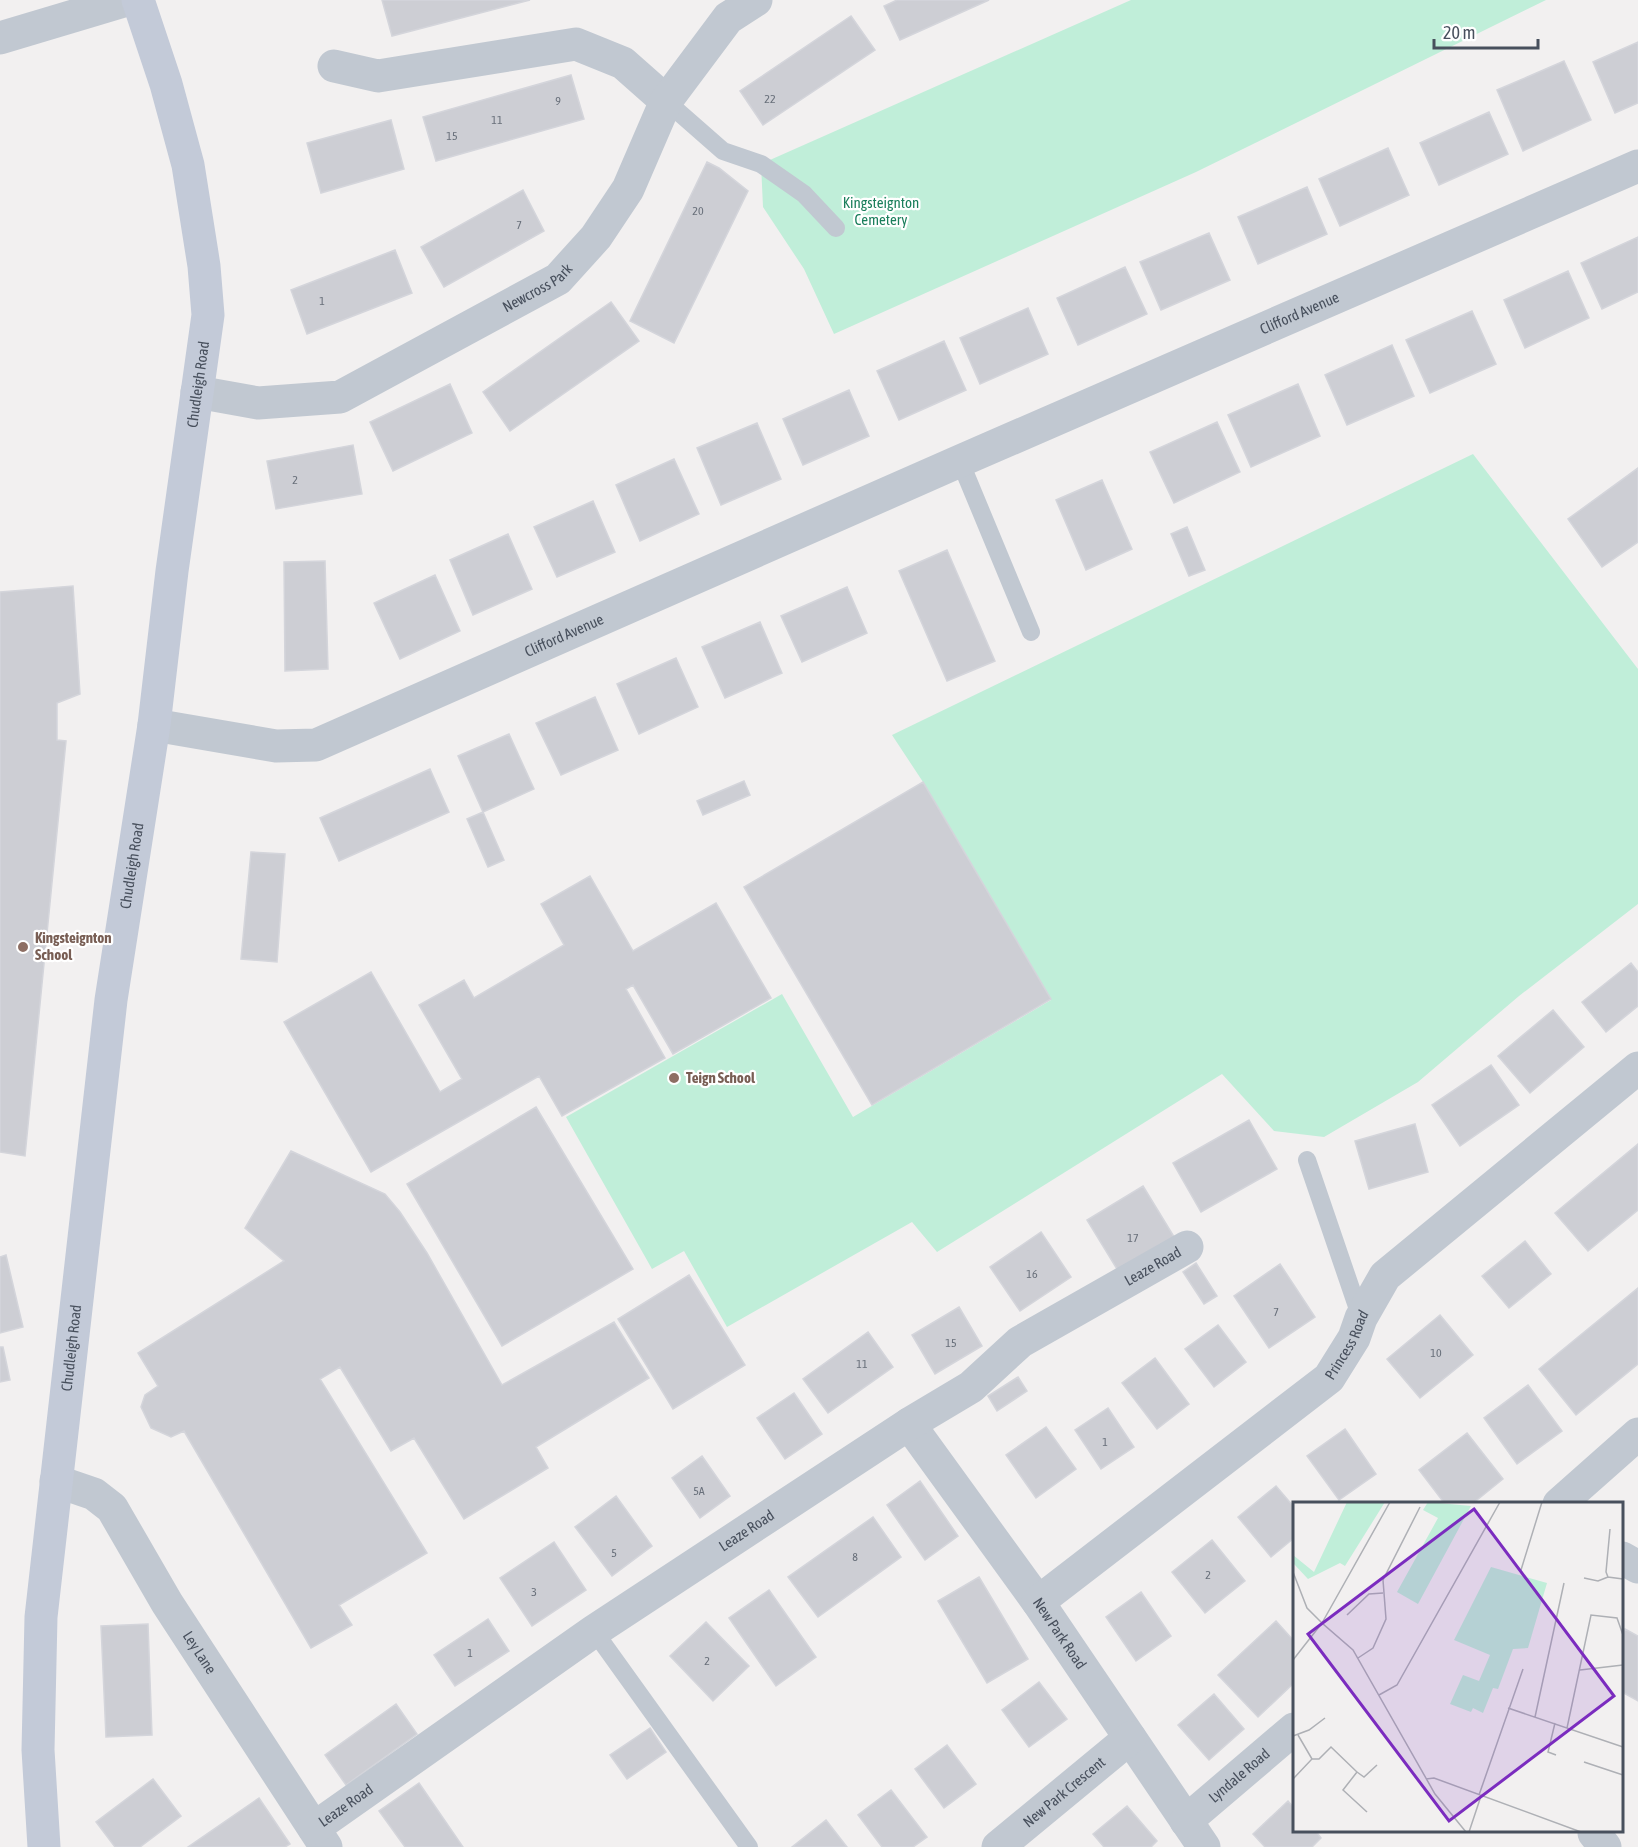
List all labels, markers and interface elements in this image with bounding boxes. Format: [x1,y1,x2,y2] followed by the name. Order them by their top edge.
[1434,12,1538,50] scale bar
[1443,22,1475,43] text: 20 m
[764,92,776,106] house number: 22
[555,94,561,108] house number: 9
[491,113,503,127] house number: 11
[446,129,458,143] house number: 15
[843,194,919,228] park label: Kingsteignton Cemetery
[692,204,704,218] house number: 20
[516,218,522,232] house number: 7
[499,260,576,315] street label: Newcross Park
[1257,288,1342,337] street label: Clifford Avenue
[319,294,325,308] house number: 1
[183,340,212,429] street label: Chudleigh Road
[292,473,298,487] house number: 2
[522,610,606,660] street label: Clifford Avenue
[116,821,147,910] street label: Chudleigh Road
[35,929,111,963] place label: Kingsteignton School
[16,940,30,954] marker: Kingsteignton School
[686,1069,756,1086] place label: Teign School
[667,1071,681,1085] marker: Teign School
[1127,1231,1139,1245] house number: 17
[1121,1243,1184,1289] street label: Leaze Road
[1026,1267,1038,1281] house number: 16
[58,1304,84,1392] street label: Chudleigh Road
[1273,1305,1279,1319] house number: 7
[1321,1307,1372,1383] street label: Princess Road
[945,1336,957,1350] house number: 15
[1430,1346,1442,1360] house number: 10
[856,1357,868,1371] house number: 11
[1102,1435,1108,1449] house number: 1
[693,1484,705,1498] house number: 5A
[1293,1502,1623,1832] inset map
[716,1506,777,1555] street label: Leaze Road
[611,1546,617,1560] house number: 5
[852,1550,858,1564] house number: 8
[1205,1568,1211,1582] house number: 2
[531,1585,537,1599] house number: 3
[1030,1594,1090,1672] street label: New Park Road
[180,1628,220,1677] street label: Ley Lane
[467,1646,473,1660] house number: 1
[704,1654,710,1668] house number: 2
[1205,1745,1273,1806] street label: Lyndale Road
[1020,1753,1108,1831] street label: New Park Crescent
[315,1780,376,1830] street label: Leaze Road

